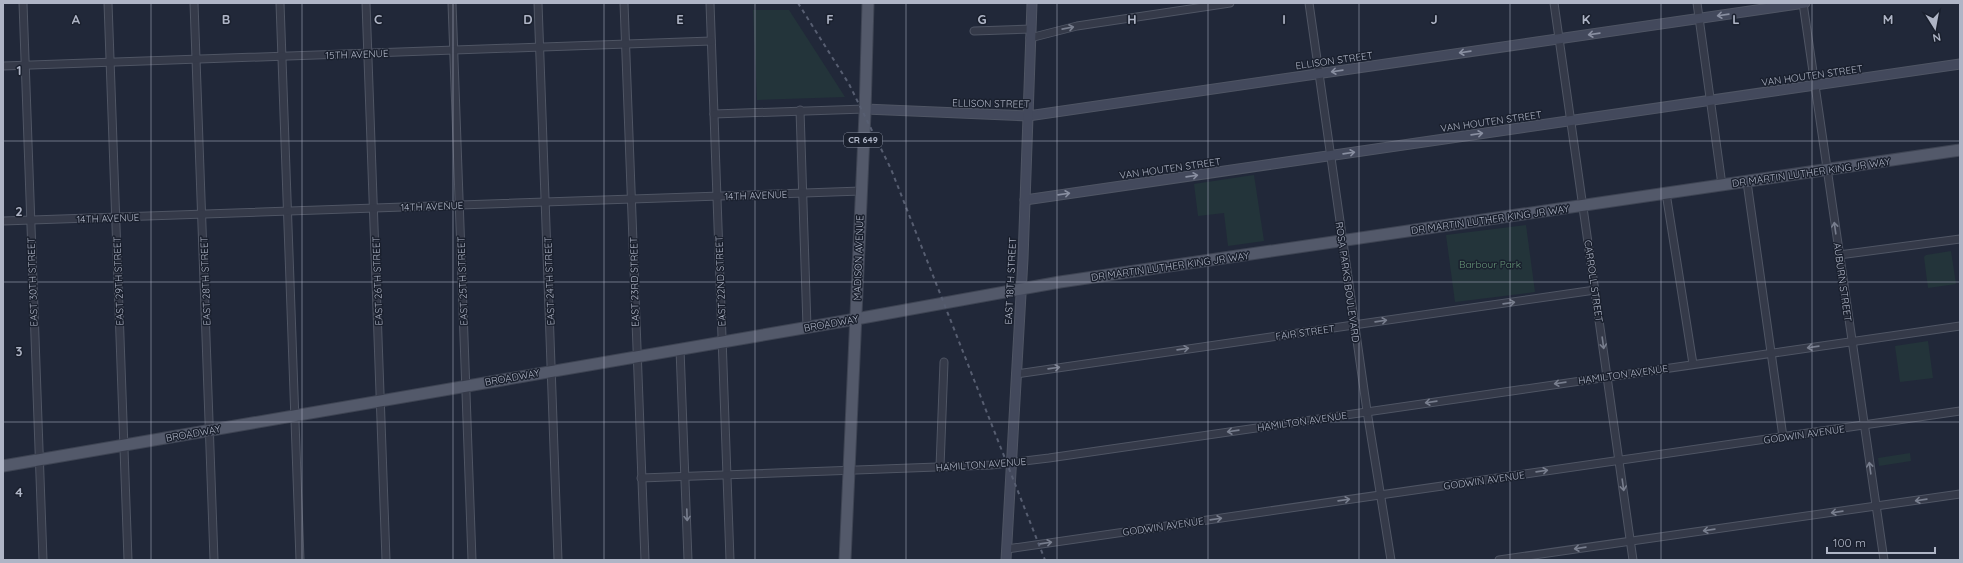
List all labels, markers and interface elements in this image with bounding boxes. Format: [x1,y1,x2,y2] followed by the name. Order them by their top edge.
[1915,8,1955,48] north arrow
[72,11,81,27] text: A
[222,11,230,27] text: B
[374,11,382,27] text: C
[523,11,533,27] text: D
[676,11,684,27] text: E
[826,11,834,27] text: F
[977,11,987,27] text: G
[1127,11,1137,27] text: H
[1282,11,1286,27] text: I
[1430,11,1438,27] text: J
[1582,11,1591,27] text: K
[1716,11,1729,19] one-way arrow
[1732,11,1740,27] text: L
[1883,11,1893,27] text: M
[1061,24,1074,32] one-way arrow
[1588,30,1601,38] one-way arrow
[1932,30,1942,45] text: N
[325,47,389,62] street label: 15TH AVENUE
[1459,48,1472,56] one-way arrow
[1295,49,1374,72] street label: ELLISON STREET
[16,62,22,78] text: 1
[1761,62,1864,89] street label: VAN HOUTEN STREET
[1331,67,1344,75] one-way arrow
[952,96,1030,111] street label: ELLISON STREET
[1440,108,1543,135] street label: VAN HOUTEN STREET
[1470,130,1483,138] one-way arrow
[844,133,882,147] road number: CR 649
[1342,149,1355,157] one-way arrow
[1119,155,1222,182] street label: VAN HOUTEN STREET
[1731,155,1891,190] street label: DR MARTIN LUTHER KING JR WAY
[1185,172,1198,180] one-way arrow
[724,188,788,203] street label: 14TH AVENUE
[1057,190,1070,198] one-way arrow
[400,199,464,214] street label: 14TH AVENUE
[1410,202,1570,237] street label: DR MARTIN LUTHER KING JR WAY
[15,203,23,219] text: 2
[76,211,140,226] street label: 14TH AVENUE
[851,215,867,301] street label: MADISON AVENUE
[1333,221,1362,343] street label: ROSA PARKS BOULEVARD
[1831,222,1839,235] one-way arrow
[712,235,729,326] street label: EAST 22ND STREET
[110,236,127,326] street label: EAST 29TH STREET
[197,236,214,326] street label: EAST 28TH STREET
[369,236,386,326] street label: EAST 26TH STREET
[454,236,471,326] street label: EAST 25TH STREET
[541,236,558,326] street label: EAST 24TH STREET
[24,237,41,327] street label: EAST 30TH STREET
[627,237,642,327] street label: EAST 23RD STREET
[1002,237,1019,325] street label: EAST 18TH STREET
[1581,239,1606,323] street label: CARROLL STREET
[1831,242,1854,322] street label: AUBURN STREET
[1090,249,1250,284] street label: DR MARTIN LUTHER KING JR WAY
[1459,258,1521,271] park label: Barbour Park
[1502,299,1515,306] one-way arrow
[803,312,860,335] street label: BROADWAY
[1374,317,1387,325] one-way arrow
[1275,322,1335,343] street label: FAIR STREET
[1599,336,1607,349] one-way arrow
[16,343,23,359] text: 3
[1807,343,1820,351] one-way arrow
[1176,345,1189,353] one-way arrow
[1577,362,1669,387] street label: HAMILTON AVENUE
[1047,364,1060,372] one-way arrow
[484,366,541,389] street label: BROADWAY
[1554,379,1567,387] one-way arrow
[1425,398,1438,406] one-way arrow
[1256,409,1348,434] street label: HAMILTON AVENUE
[165,422,222,445] street label: BROADWAY
[1763,422,1846,447] street label: GODWIN AVENUE
[1227,427,1240,435] one-way arrow
[935,455,1027,474] street label: HAMILTON AVENUE
[1866,462,1874,475] one-way arrow
[1535,467,1548,475] one-way arrow
[1443,468,1526,493] street label: GODWIN AVENUE
[1619,479,1627,492] one-way arrow
[15,484,23,500] text: 4
[1338,496,1351,504] one-way arrow
[1915,496,1928,504] one-way arrow
[683,508,690,521] one-way arrow
[1831,508,1844,516] one-way arrow
[1122,514,1205,539] street label: GODWIN AVENUE
[1209,515,1222,523] one-way arrow
[1702,526,1715,534] one-way arrow
[1827,529,1935,555] scale bar
[1833,535,1866,550] text: 100 m
[1039,539,1052,547] one-way arrow
[1574,544,1587,552] one-way arrow

